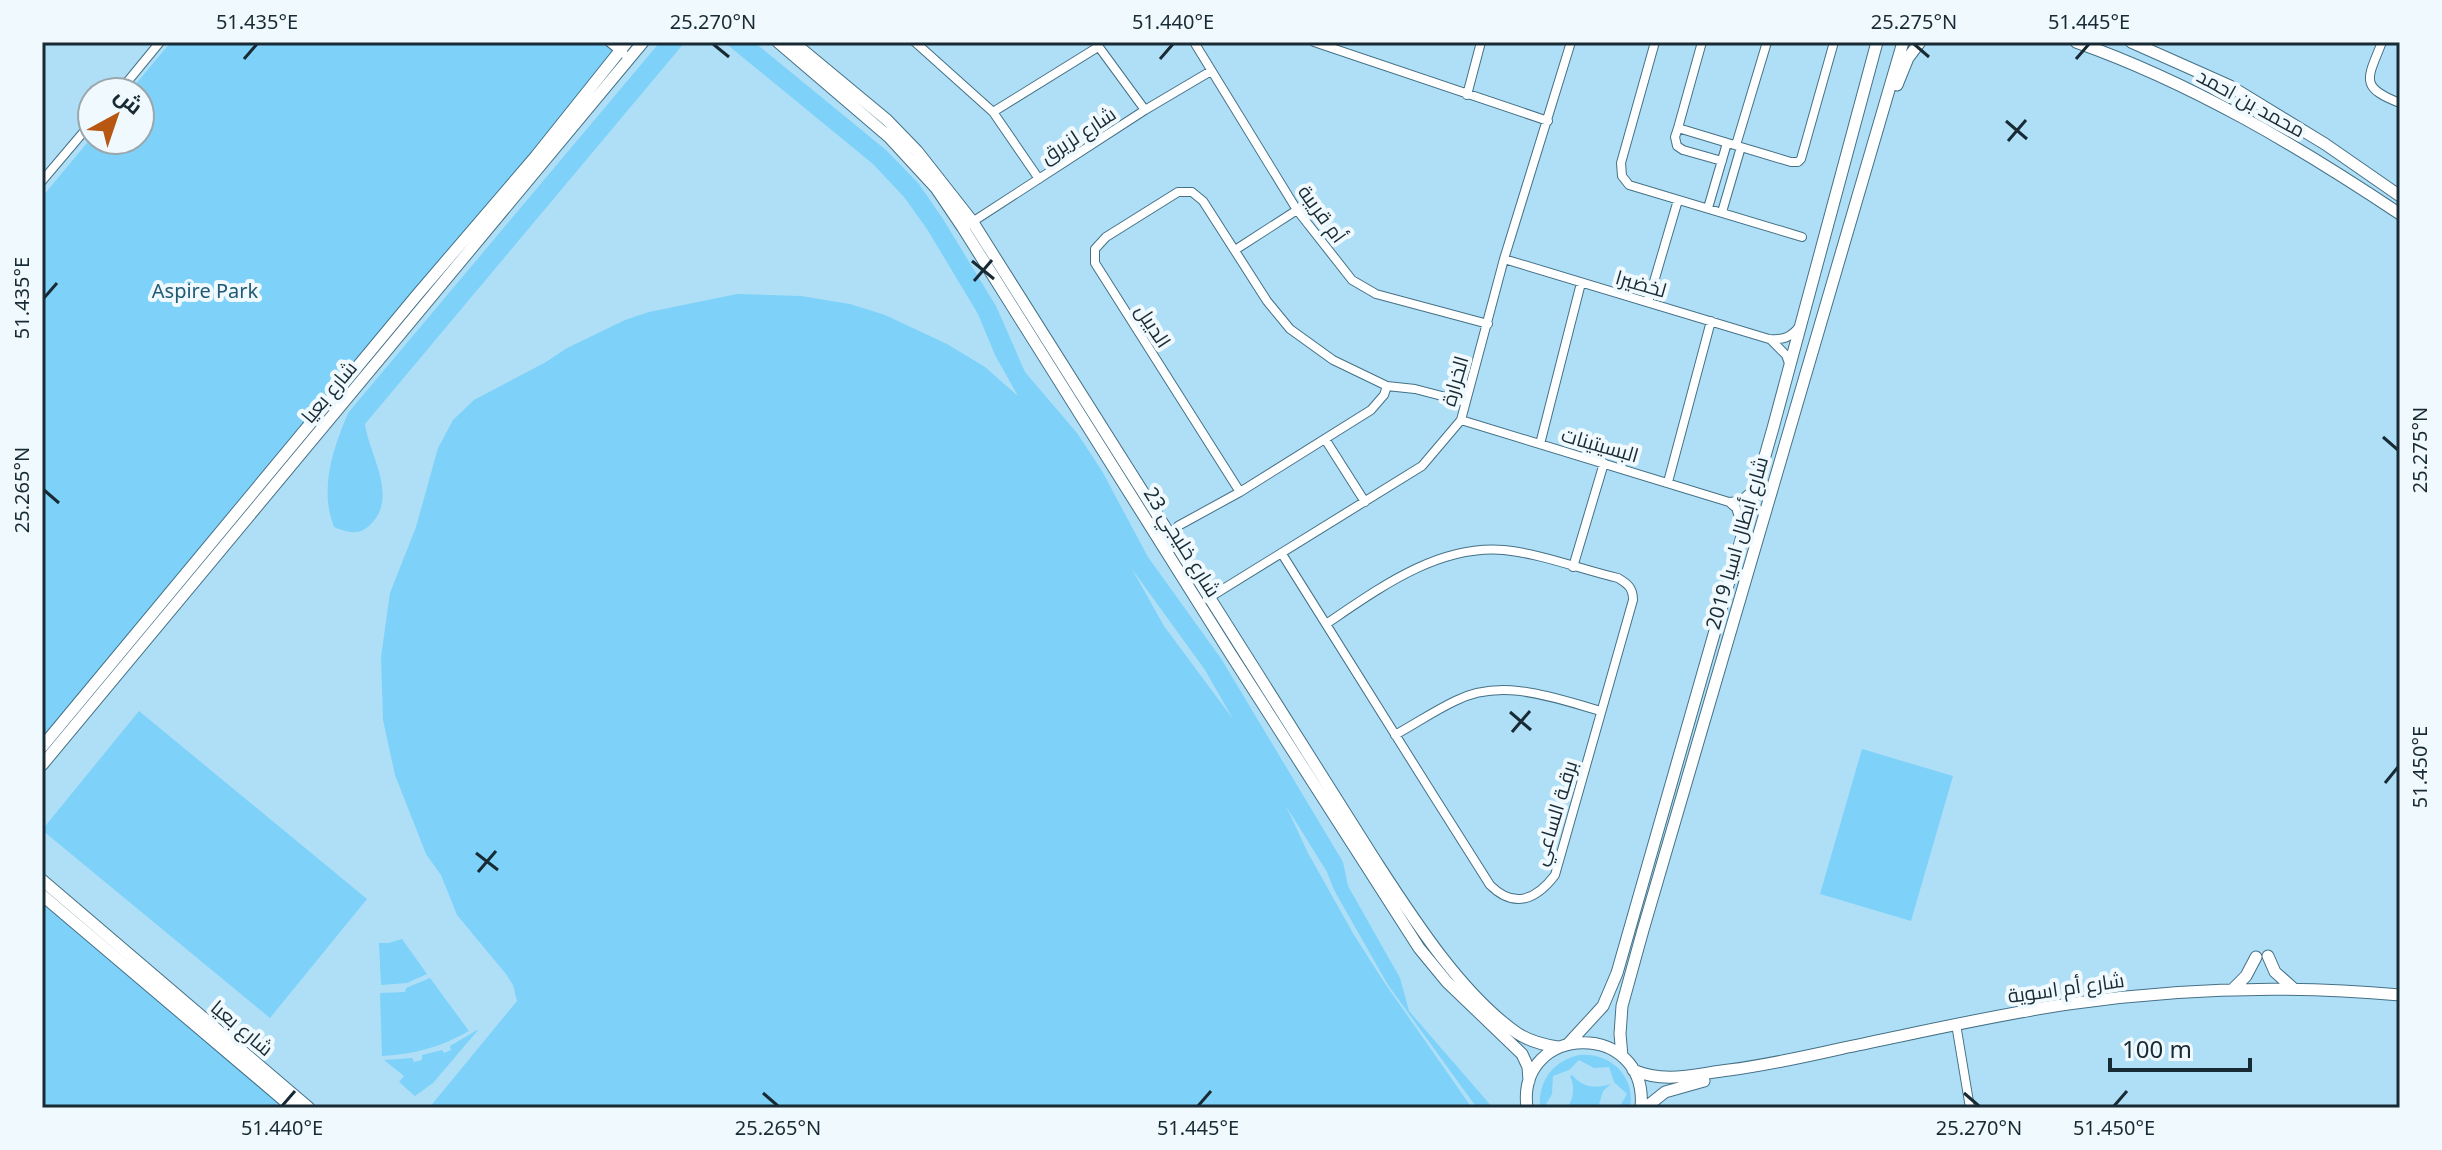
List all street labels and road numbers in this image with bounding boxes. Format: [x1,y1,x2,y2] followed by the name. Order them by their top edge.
[2192,62,2310,143] street label: محمد بن احمد
[1034,100,1122,170] street label: شارع لزيرق
[1291,179,1353,249] street label: أم قريبة
[1612,263,1670,304] street label: لخضيرا
[1129,299,1177,353] street label: الديبل
[1434,353,1475,409] street label: الخرارة
[295,355,363,429] street label: شارع بعيا
[1558,421,1642,468] street label: البسيتينات
[1699,453,1775,633] street label: شارع أبطال اسيا 2019
[1135,482,1227,603] street label: شارع خليجي 23
[1526,757,1586,870] street label: برقـة الساعي
[2006,966,2126,1010] street label: شارع أم اسوية
[205,994,279,1062] street label: شارع بعيا

